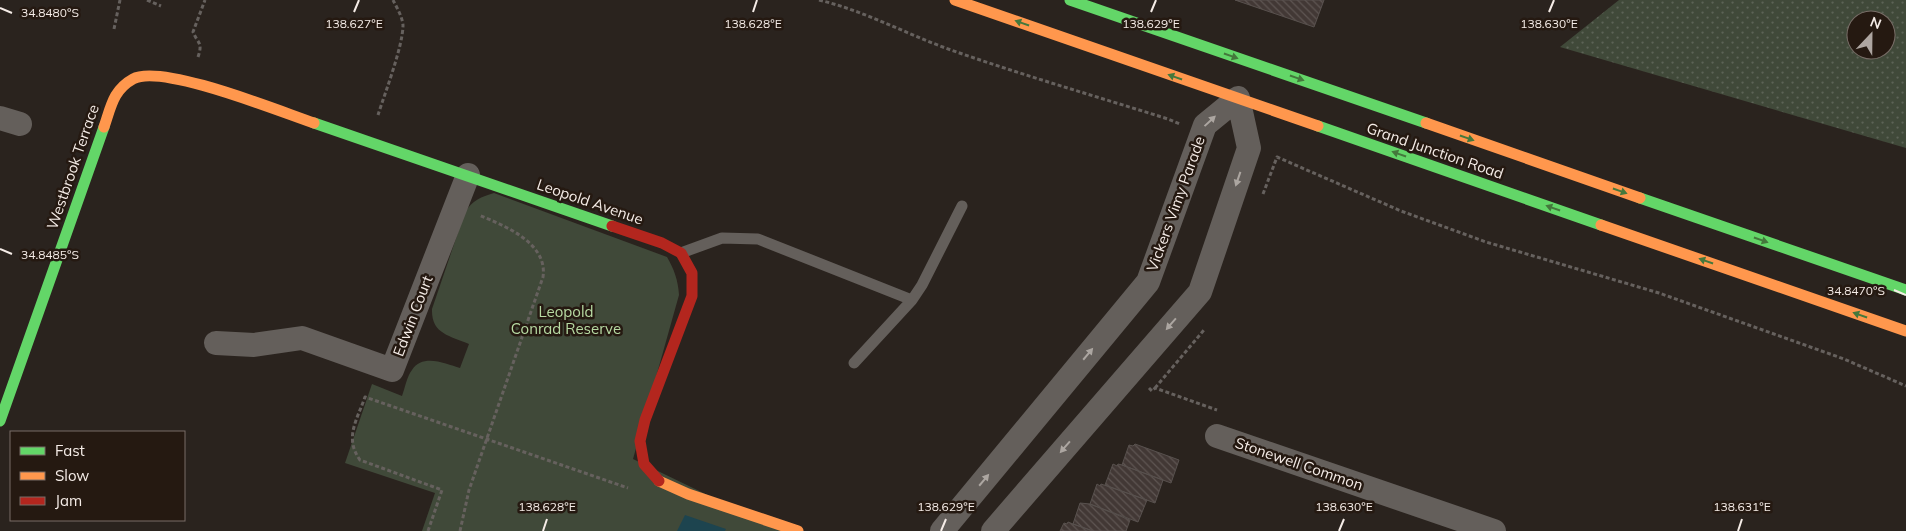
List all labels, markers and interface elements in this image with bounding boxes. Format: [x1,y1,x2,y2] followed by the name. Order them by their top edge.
[21,5,79,20] text: 34.8480°S
[1846,10,1896,60] north arrow
[1868,13,1884,33] text: N
[325,16,383,31] text: 138.627°E
[724,16,782,31] text: 138.628°E
[1122,16,1180,31] text: 138.629°E
[1520,16,1578,31] text: 138.630°E
[1014,19,1029,26] one-way arrow
[1224,53,1239,60] one-way arrow
[1167,72,1182,80] one-way arrow
[1289,75,1304,83] one-way arrow
[42,102,103,232] street label: Westbrook Terrace
[1204,115,1216,127] one-way arrow
[1364,118,1506,183] street label: Grand Junction Road
[1142,133,1209,274] street label: Vickers Vimy Parade
[1459,135,1474,142] one-way arrow
[1392,150,1407,158] one-way arrow
[1234,172,1242,187] one-way arrow
[535,174,646,229] street label: Leopold Avenue
[1613,187,1628,195] one-way arrow
[1545,204,1560,212] one-way arrow
[1753,237,1768,244] one-way arrow
[21,247,79,262] text: 34.8485°S
[1699,257,1714,264] one-way arrow
[388,273,437,359] street label: Edwin Court
[1827,283,1885,298] text: 34.8470°S
[511,302,621,338] park label: Leopold Conrad Reserve
[1852,310,1867,318] one-way arrow
[1166,318,1177,331] one-way arrow
[1082,348,1093,361] one-way arrow
[10,431,185,521] legend
[1233,433,1366,494] street label: Stonewell Common
[55,441,85,460] text: Fast
[1059,441,1071,453] one-way arrow
[55,466,89,485] text: Slow
[978,474,990,486] one-way arrow
[55,491,82,510] text: Jam
[518,499,576,514] text: 138.628°E
[917,499,975,514] text: 138.629°E
[1315,499,1373,514] text: 138.630°E
[1713,499,1771,514] text: 138.631°E

